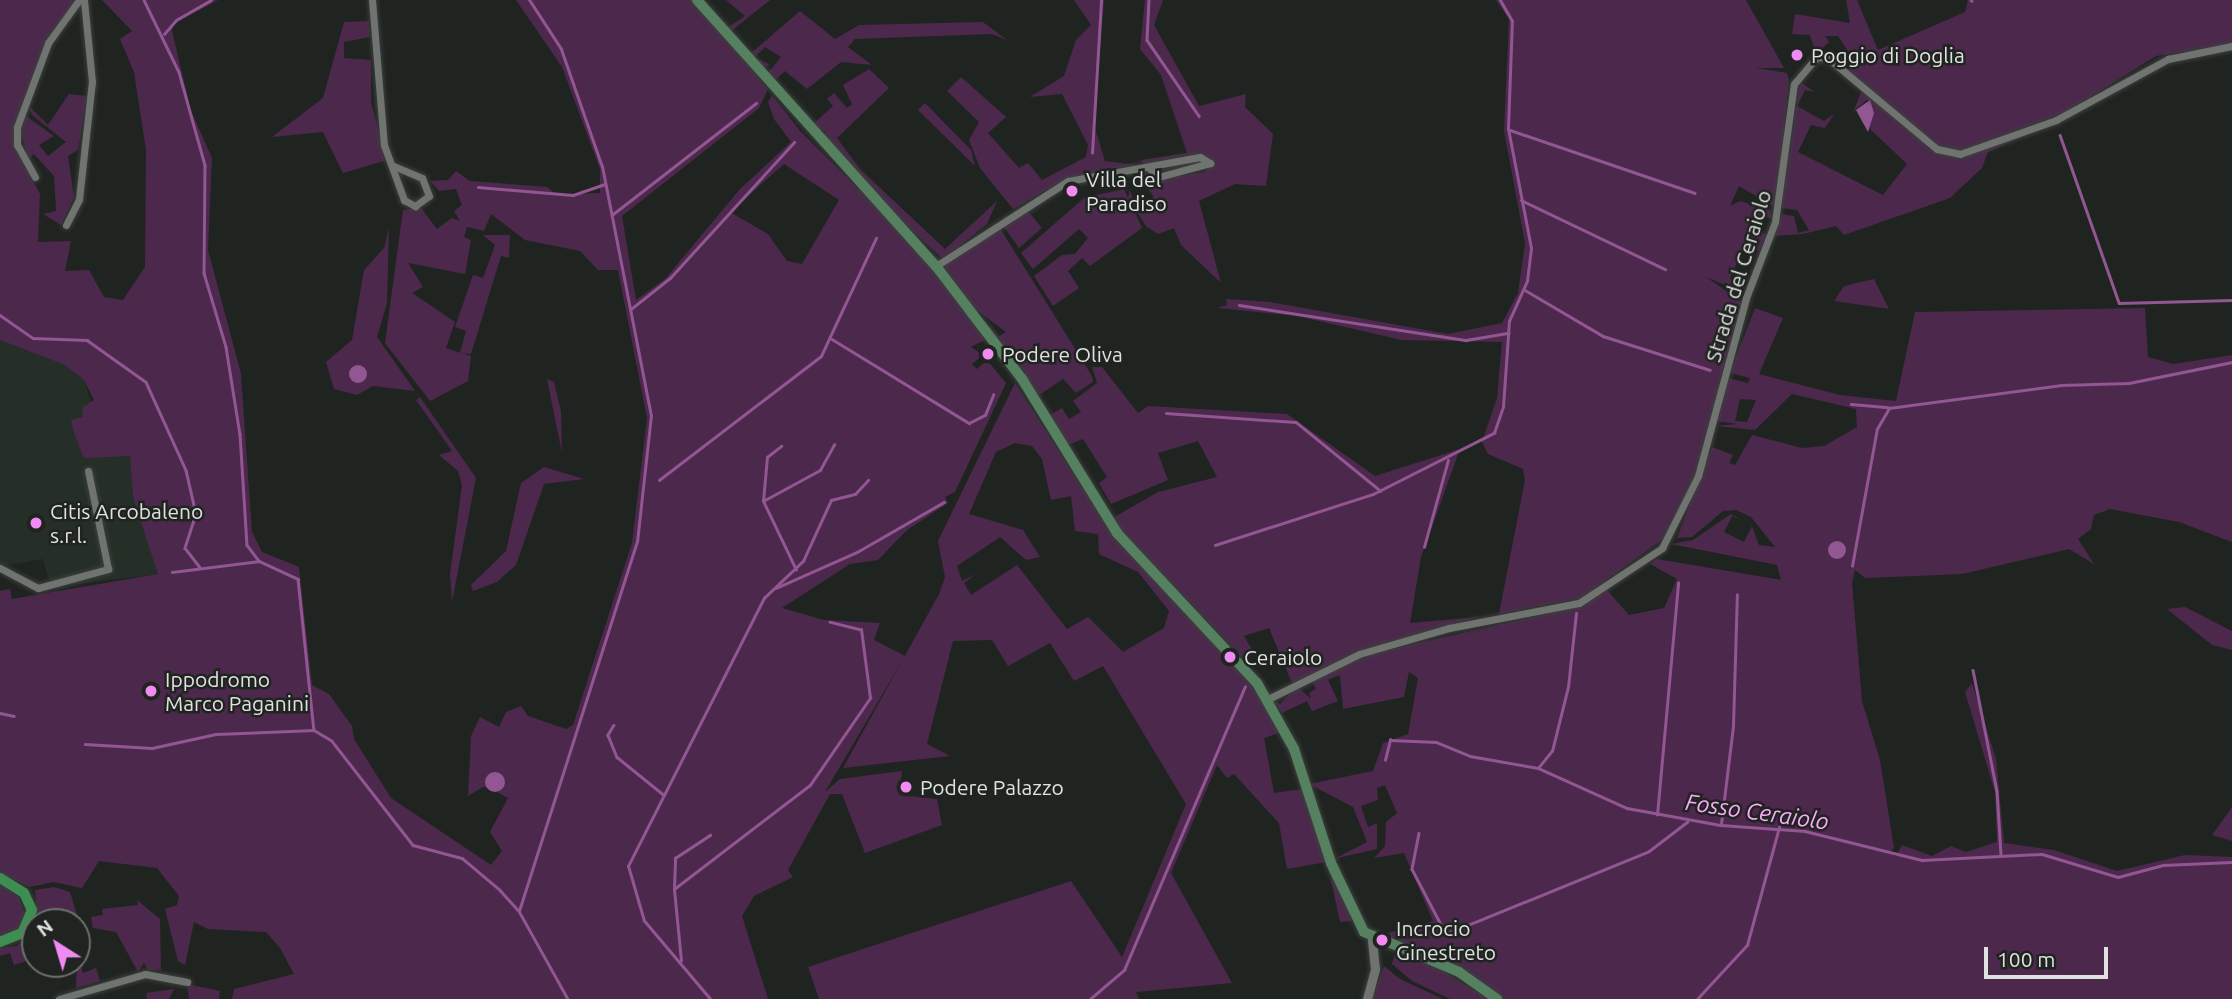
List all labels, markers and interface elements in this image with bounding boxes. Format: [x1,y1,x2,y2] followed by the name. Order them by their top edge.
[1811,42,1965,68] place label: Poggio di Doglia
[1789,47,1805,63] marker: Poggio di Doglia
[1086,166,1167,216] place label: Villa del Paradiso
[1064,183,1080,199] marker: Villa del Paradiso
[1700,187,1776,365] street label: Strada del Ceraiolo
[1002,341,1123,367] place label: Podere Oliva
[980,346,996,362] marker: Podere Oliva
[50,498,203,548] place label: Citis Arcobaleno s.r.l.
[28,515,44,531] marker: Citis Arcobaleno s.r.l.
[1244,644,1322,670] place label: Ceraiolo
[1222,649,1238,665] marker: Ceraiolo
[165,666,309,716] place label: Ippodromo Marco Paganini
[143,683,159,699] marker: Ippodromo Marco Paganini
[920,774,1064,800] place label: Podere Palazzo
[898,779,914,795] marker: Podere Palazzo
[1684,788,1830,836] water label: Fosso Ceraiolo
[21,908,91,978] north arrow
[32,915,57,941] text: N
[1396,915,1496,965] place label: Incrocio Ginestreto
[1374,932,1390,948] marker: Incrocio Ginestreto
[1987,932,2111,976] scale bar
[1997,947,2055,971] text: 100 m

